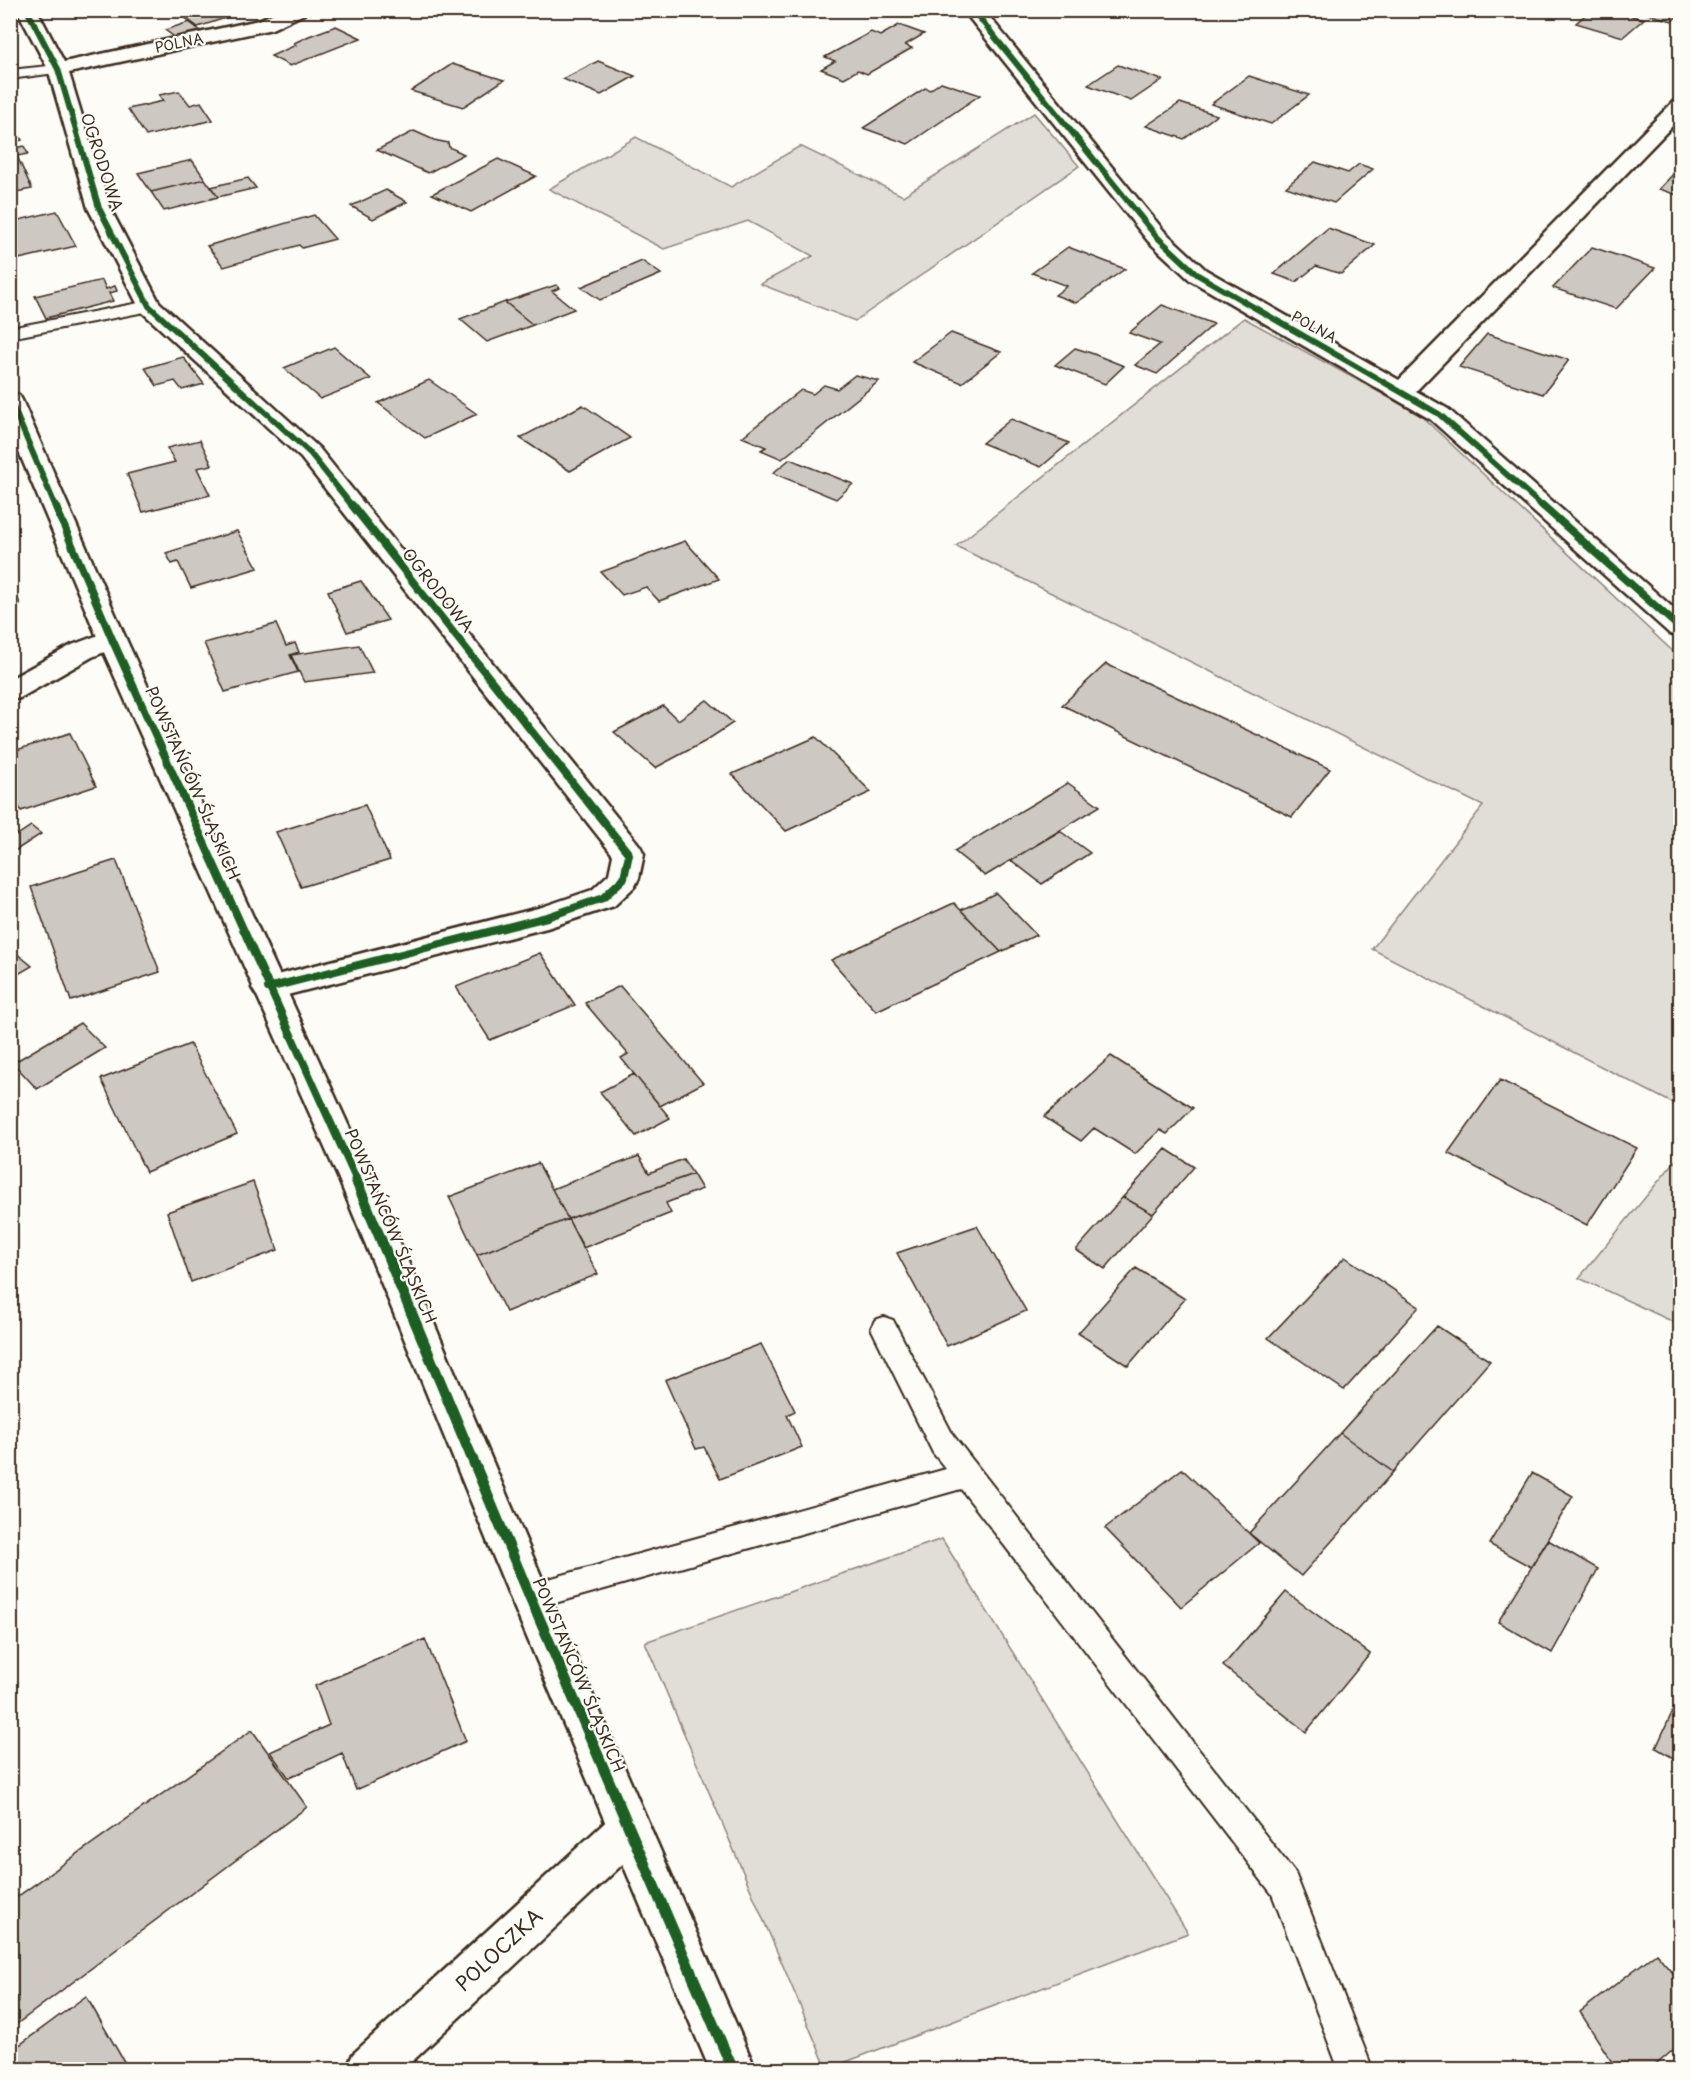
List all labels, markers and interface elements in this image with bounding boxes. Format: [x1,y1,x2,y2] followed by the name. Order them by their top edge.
[153,27,206,58] street label: POLNA
[76,109,130,214] street label: OGRODOWA
[1288,305,1341,348] street label: POLNA
[397,542,480,637] street label: OGRODOWA
[140,682,247,883] street label: POWSTAŃCÓW ŚLĄSKICH
[340,1125,444,1327] street label: POWSTAŃCÓW ŚLĄSKICH
[528,1574,632,1776] street label: POWSTAŃCÓW ŚLĄSKICH
[448,1901,549,1998] street label: POLOCZKA

